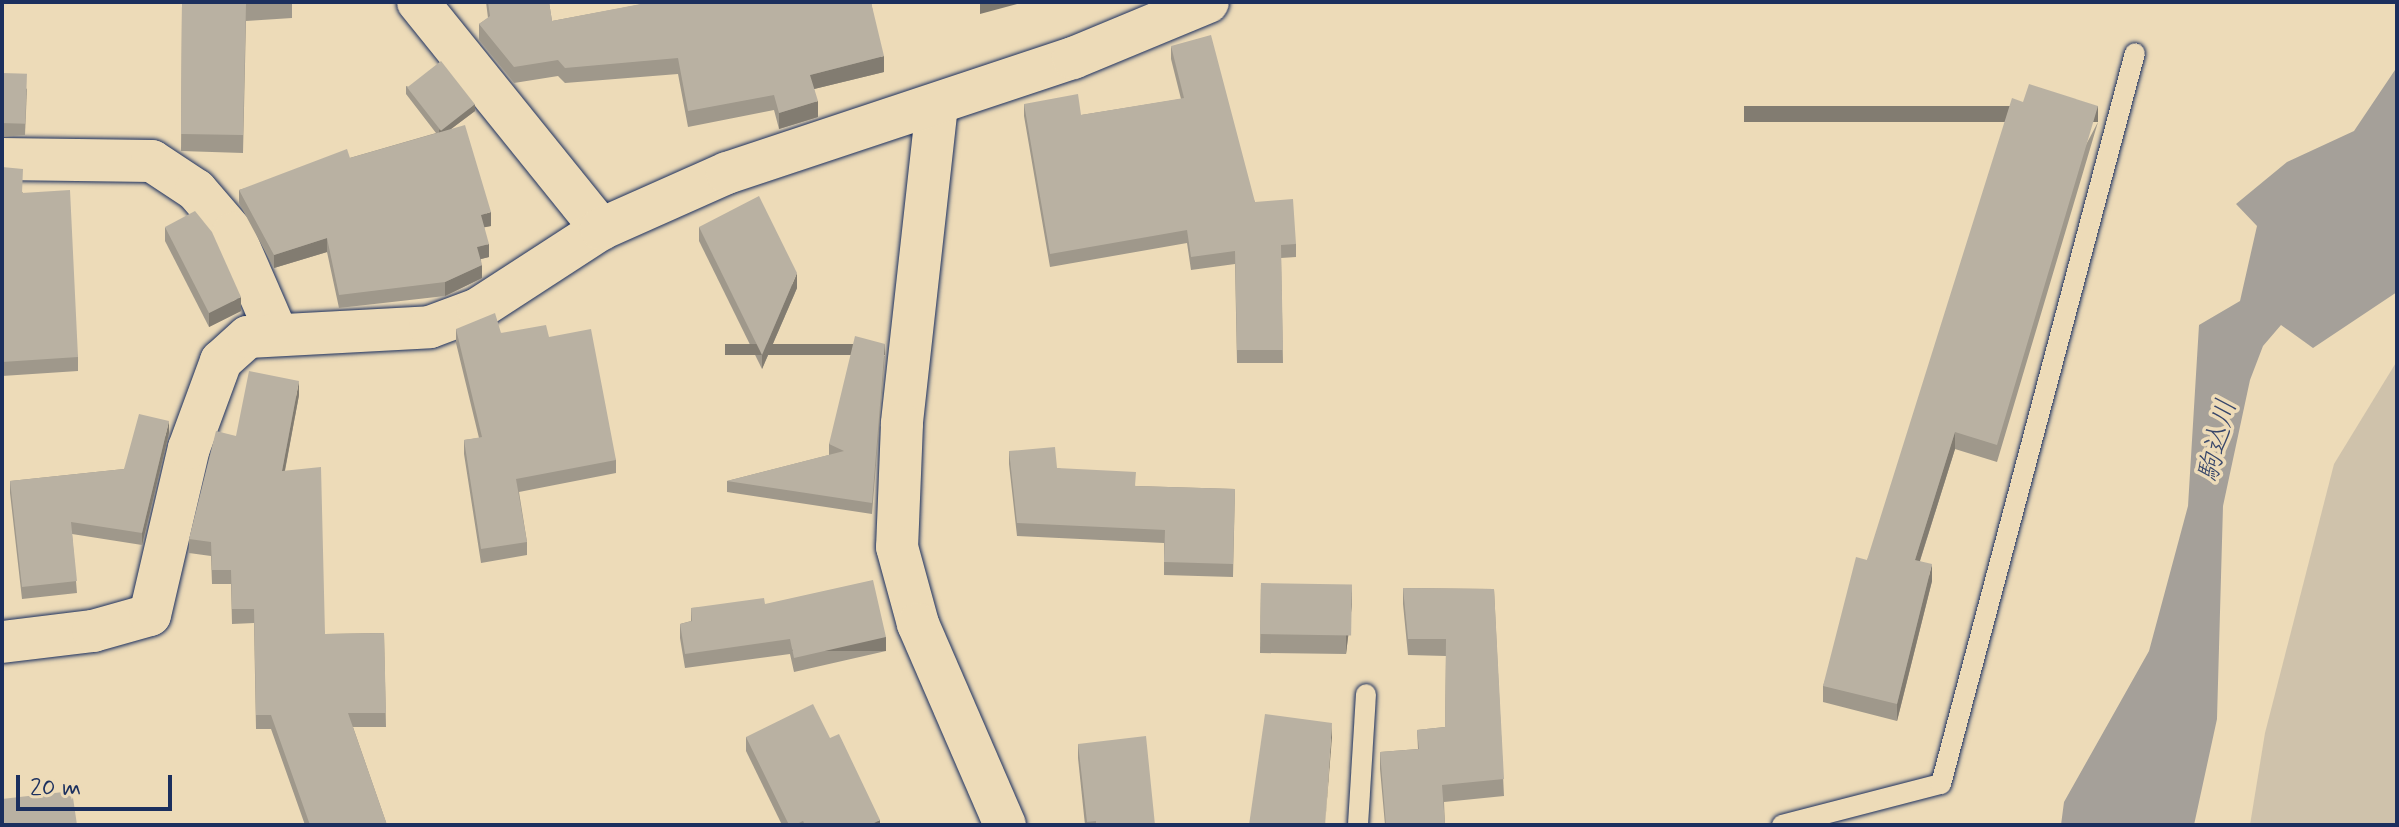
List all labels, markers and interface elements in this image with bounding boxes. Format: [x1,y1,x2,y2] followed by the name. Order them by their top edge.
[2193,396,2245,486] water label: 駒込川
[20,759,176,809] scale bar
[30,773,81,804] text: 20 m

